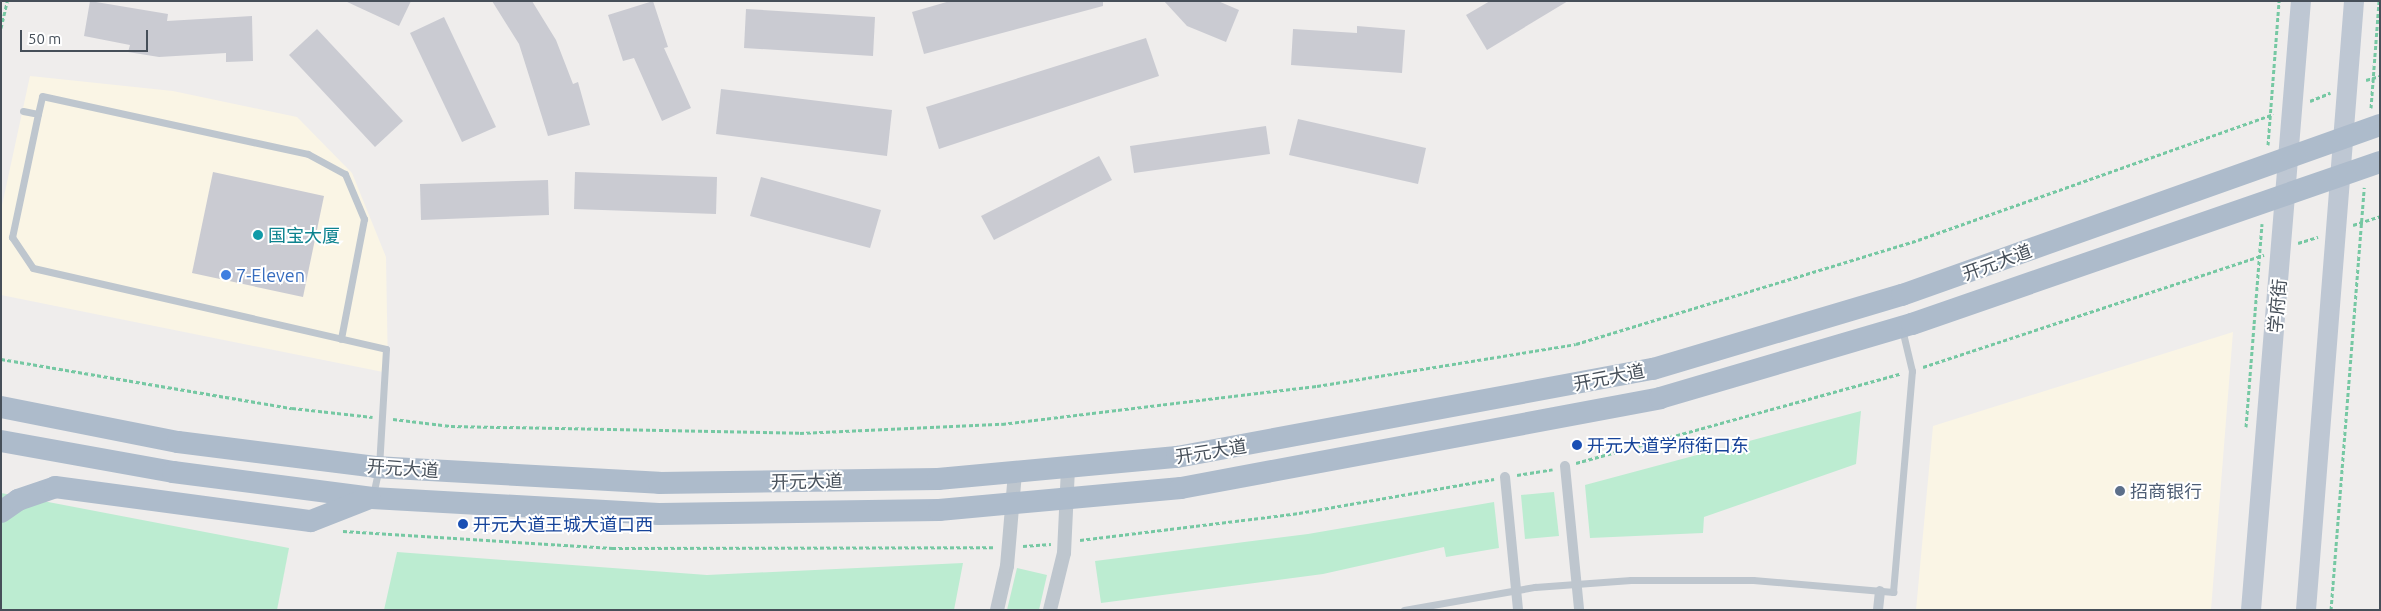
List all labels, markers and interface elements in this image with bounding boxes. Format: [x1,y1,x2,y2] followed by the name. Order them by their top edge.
[22,20,150,52] scale bar
[28,30,61,47] text: 50 m
[268,224,340,246] place label: 国宝大厦
[252,229,264,241] marker: 国宝大厦
[1959,240,2035,284] street label: 开元大道
[236,264,305,286] place label: 7-Eleven
[220,269,232,281] marker: 7-Eleven
[2264,278,2290,334] street label: 学府街
[1572,360,1646,394] street label: 开元大道
[1587,434,1749,456] place label: 开元大道学府街口东
[1174,435,1248,467] street label: 开元大道
[1571,439,1583,451] marker: 开元大道学府街口东
[366,455,440,481] street label: 开元大道
[771,470,843,492] street label: 开元大道
[2130,480,2202,502] place label: 招商银行
[2114,485,2126,497] marker: 招商银行
[473,513,653,535] place label: 开元大道王城大道口西
[457,518,469,530] marker: 开元大道王城大道口西

